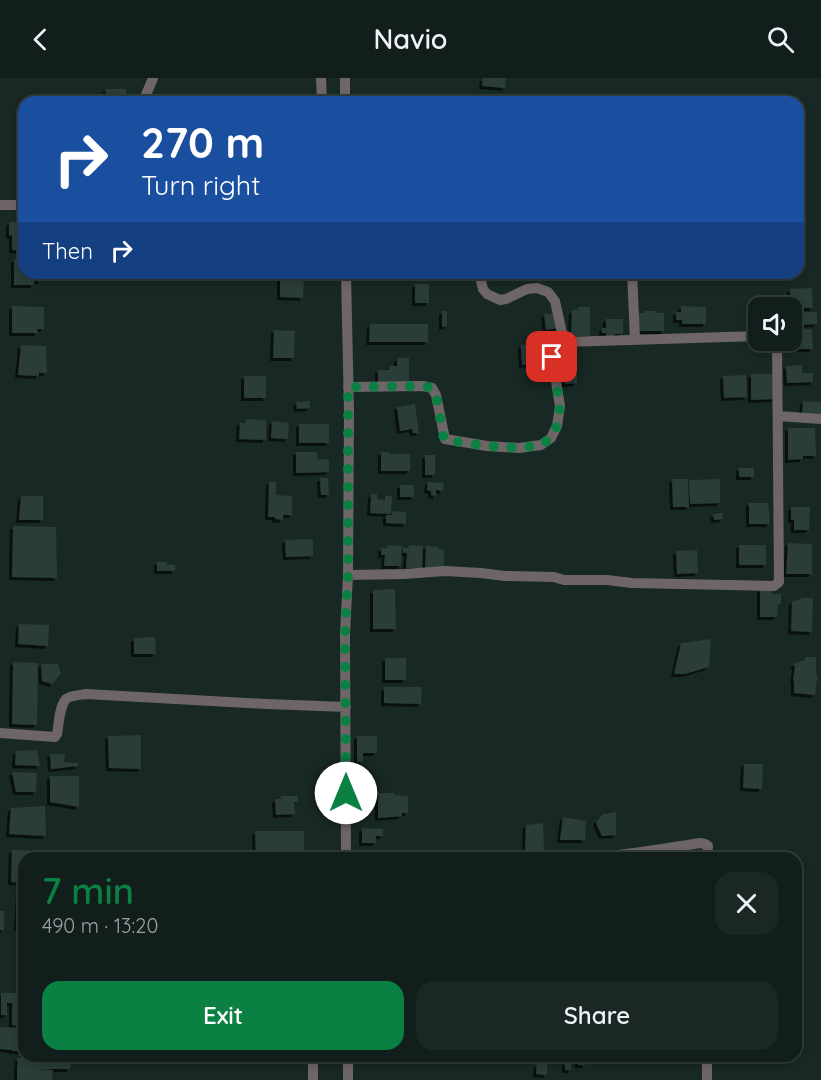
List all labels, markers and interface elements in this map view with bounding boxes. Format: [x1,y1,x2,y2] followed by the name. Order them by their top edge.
[374,22,447,56] text: Navio
[24,23,57,56] icon: back
[764,23,797,56] icon: search
[141,116,264,169] text: 270 m
[42,120,120,198] icon: right
[141,168,260,202] text: Turn right
[105,234,138,267] icon: right
[42,237,93,265] text: Then
[748,297,802,351] map controls
[748,297,802,351] button: sound
[526,331,577,382] pin
[535,340,568,373] icon: arrive
[314,761,378,825] position arrow
[42,868,134,913] text: 7 min
[715,872,778,935] button: close
[42,913,158,938] text: 490 m · 13:20
[42,981,404,1050] button: Exit
[416,981,778,1050] button: Share

